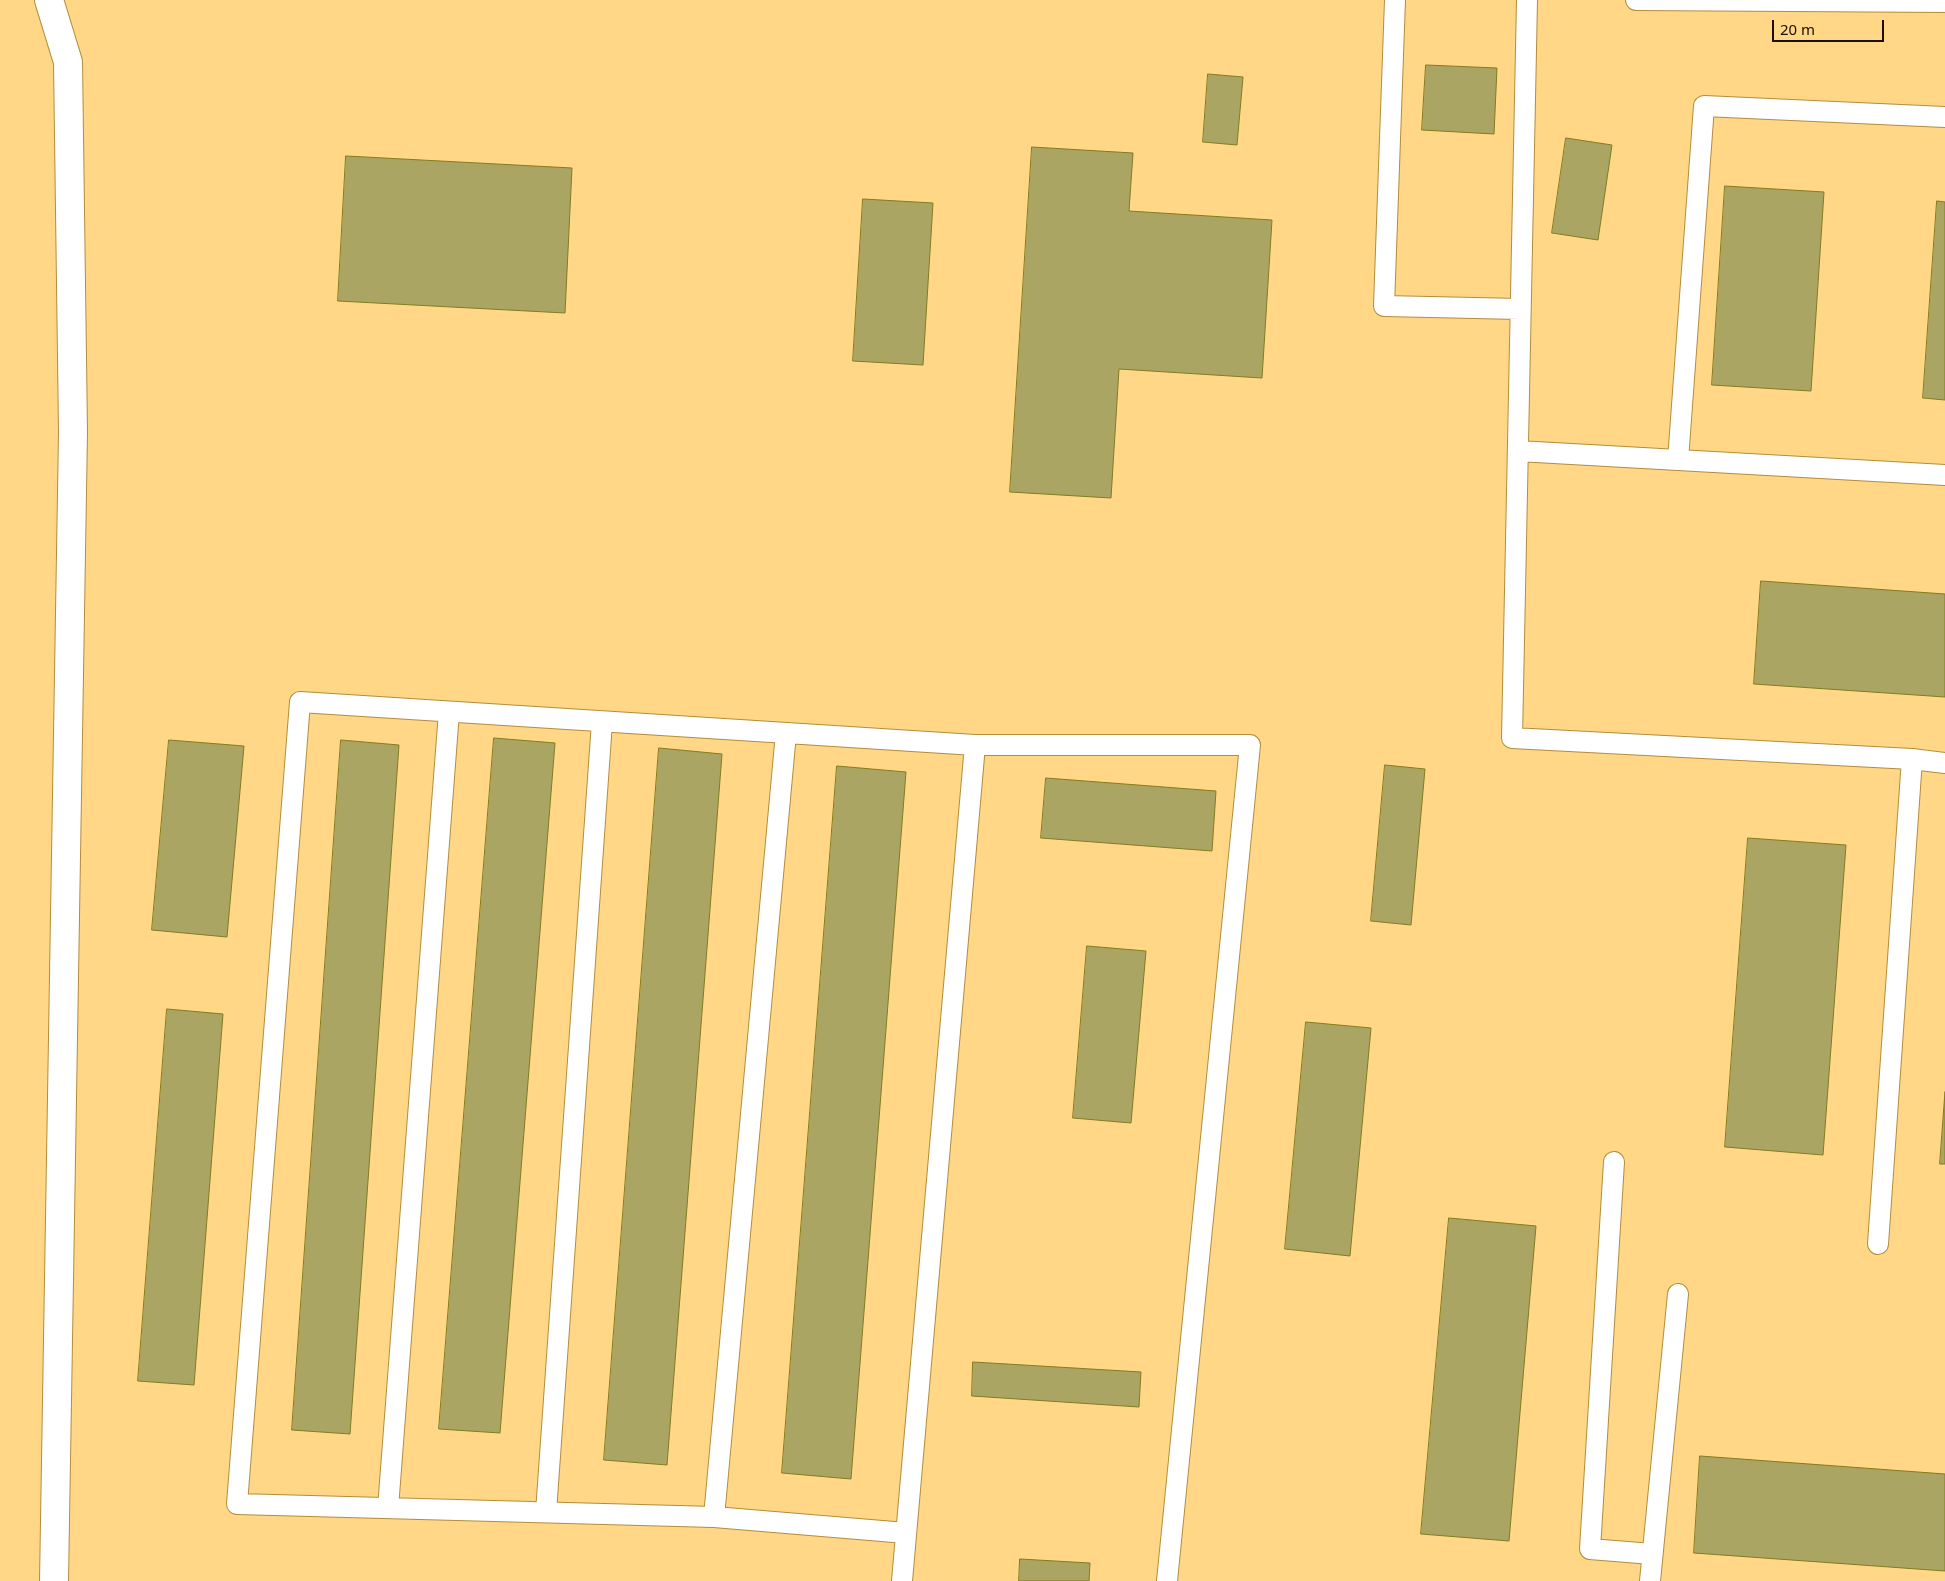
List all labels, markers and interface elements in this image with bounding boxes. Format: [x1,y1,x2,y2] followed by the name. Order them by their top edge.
[1775,10,1888,42] scale bar
[1780,19,1815,39] text: 20 m

